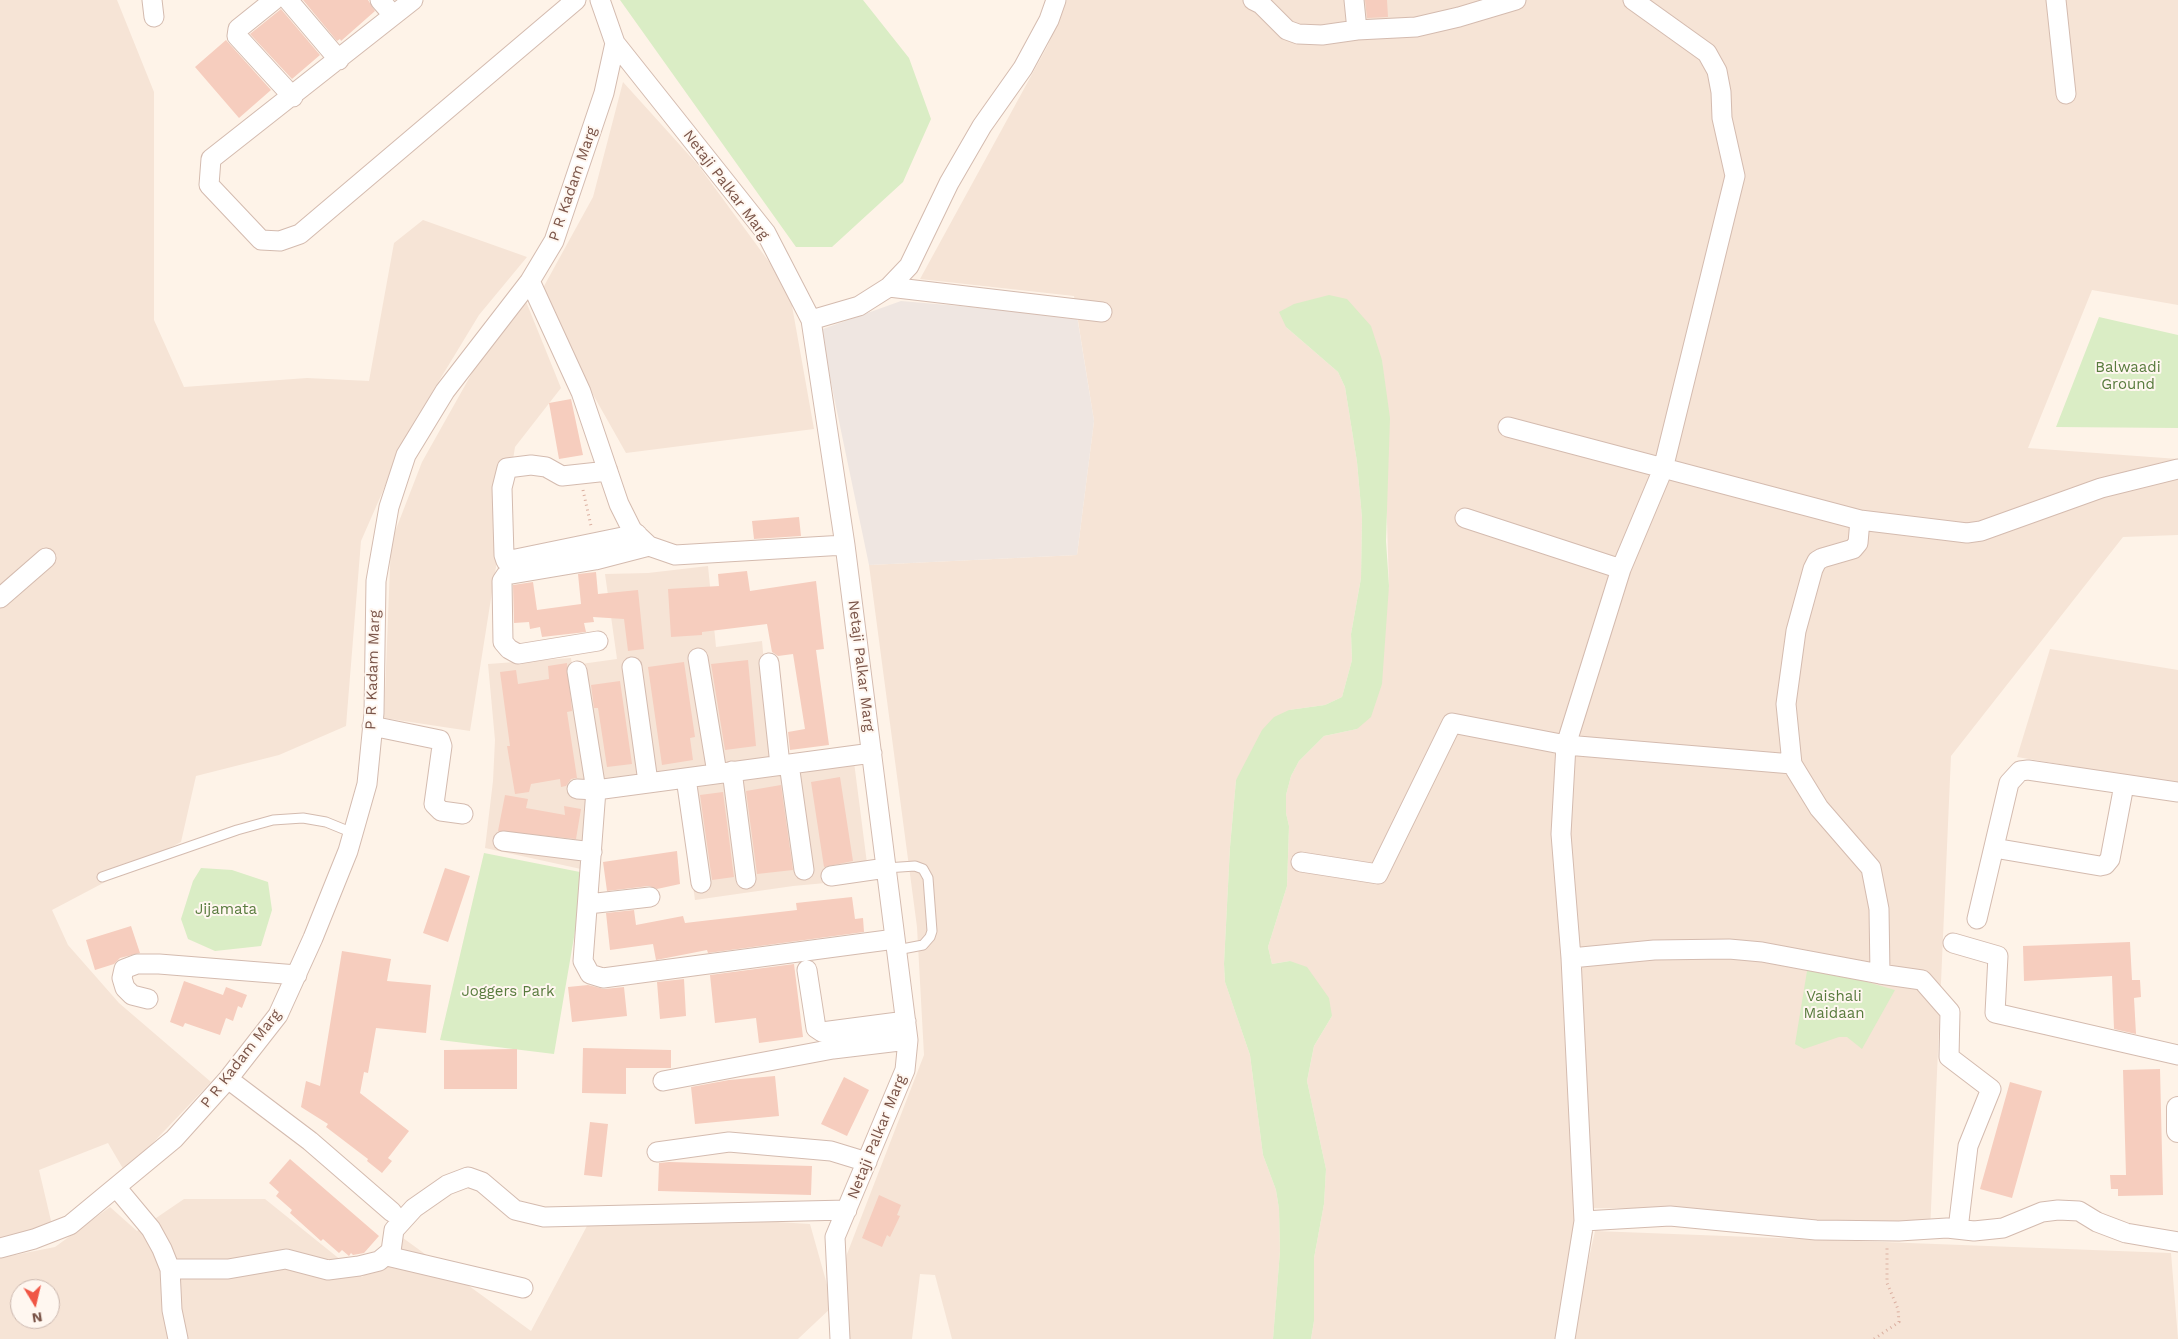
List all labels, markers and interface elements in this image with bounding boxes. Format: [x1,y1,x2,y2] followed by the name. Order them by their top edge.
[545,124,601,244] street label: P R Kadam Marg
[679,127,773,243] street label: Netaji Palkar Marg
[2095,359,2161,394] park label: Balwaadi Ground
[844,599,878,733] street label: Netaji Palkar Marg
[362,610,384,730] street label: P R Kadam Marg
[195,901,257,919] park label: Jijamata
[461,983,555,1001] park label: Joggers Park
[1804,988,1864,1023] park label: Vaishali Maidaan
[197,1006,285,1112] street label: P R Kadam Marg
[844,1072,910,1202] street label: Netaji Palkar Marg
[10,1279,60,1329] north arrow
[31,1309,44,1327] text: N

